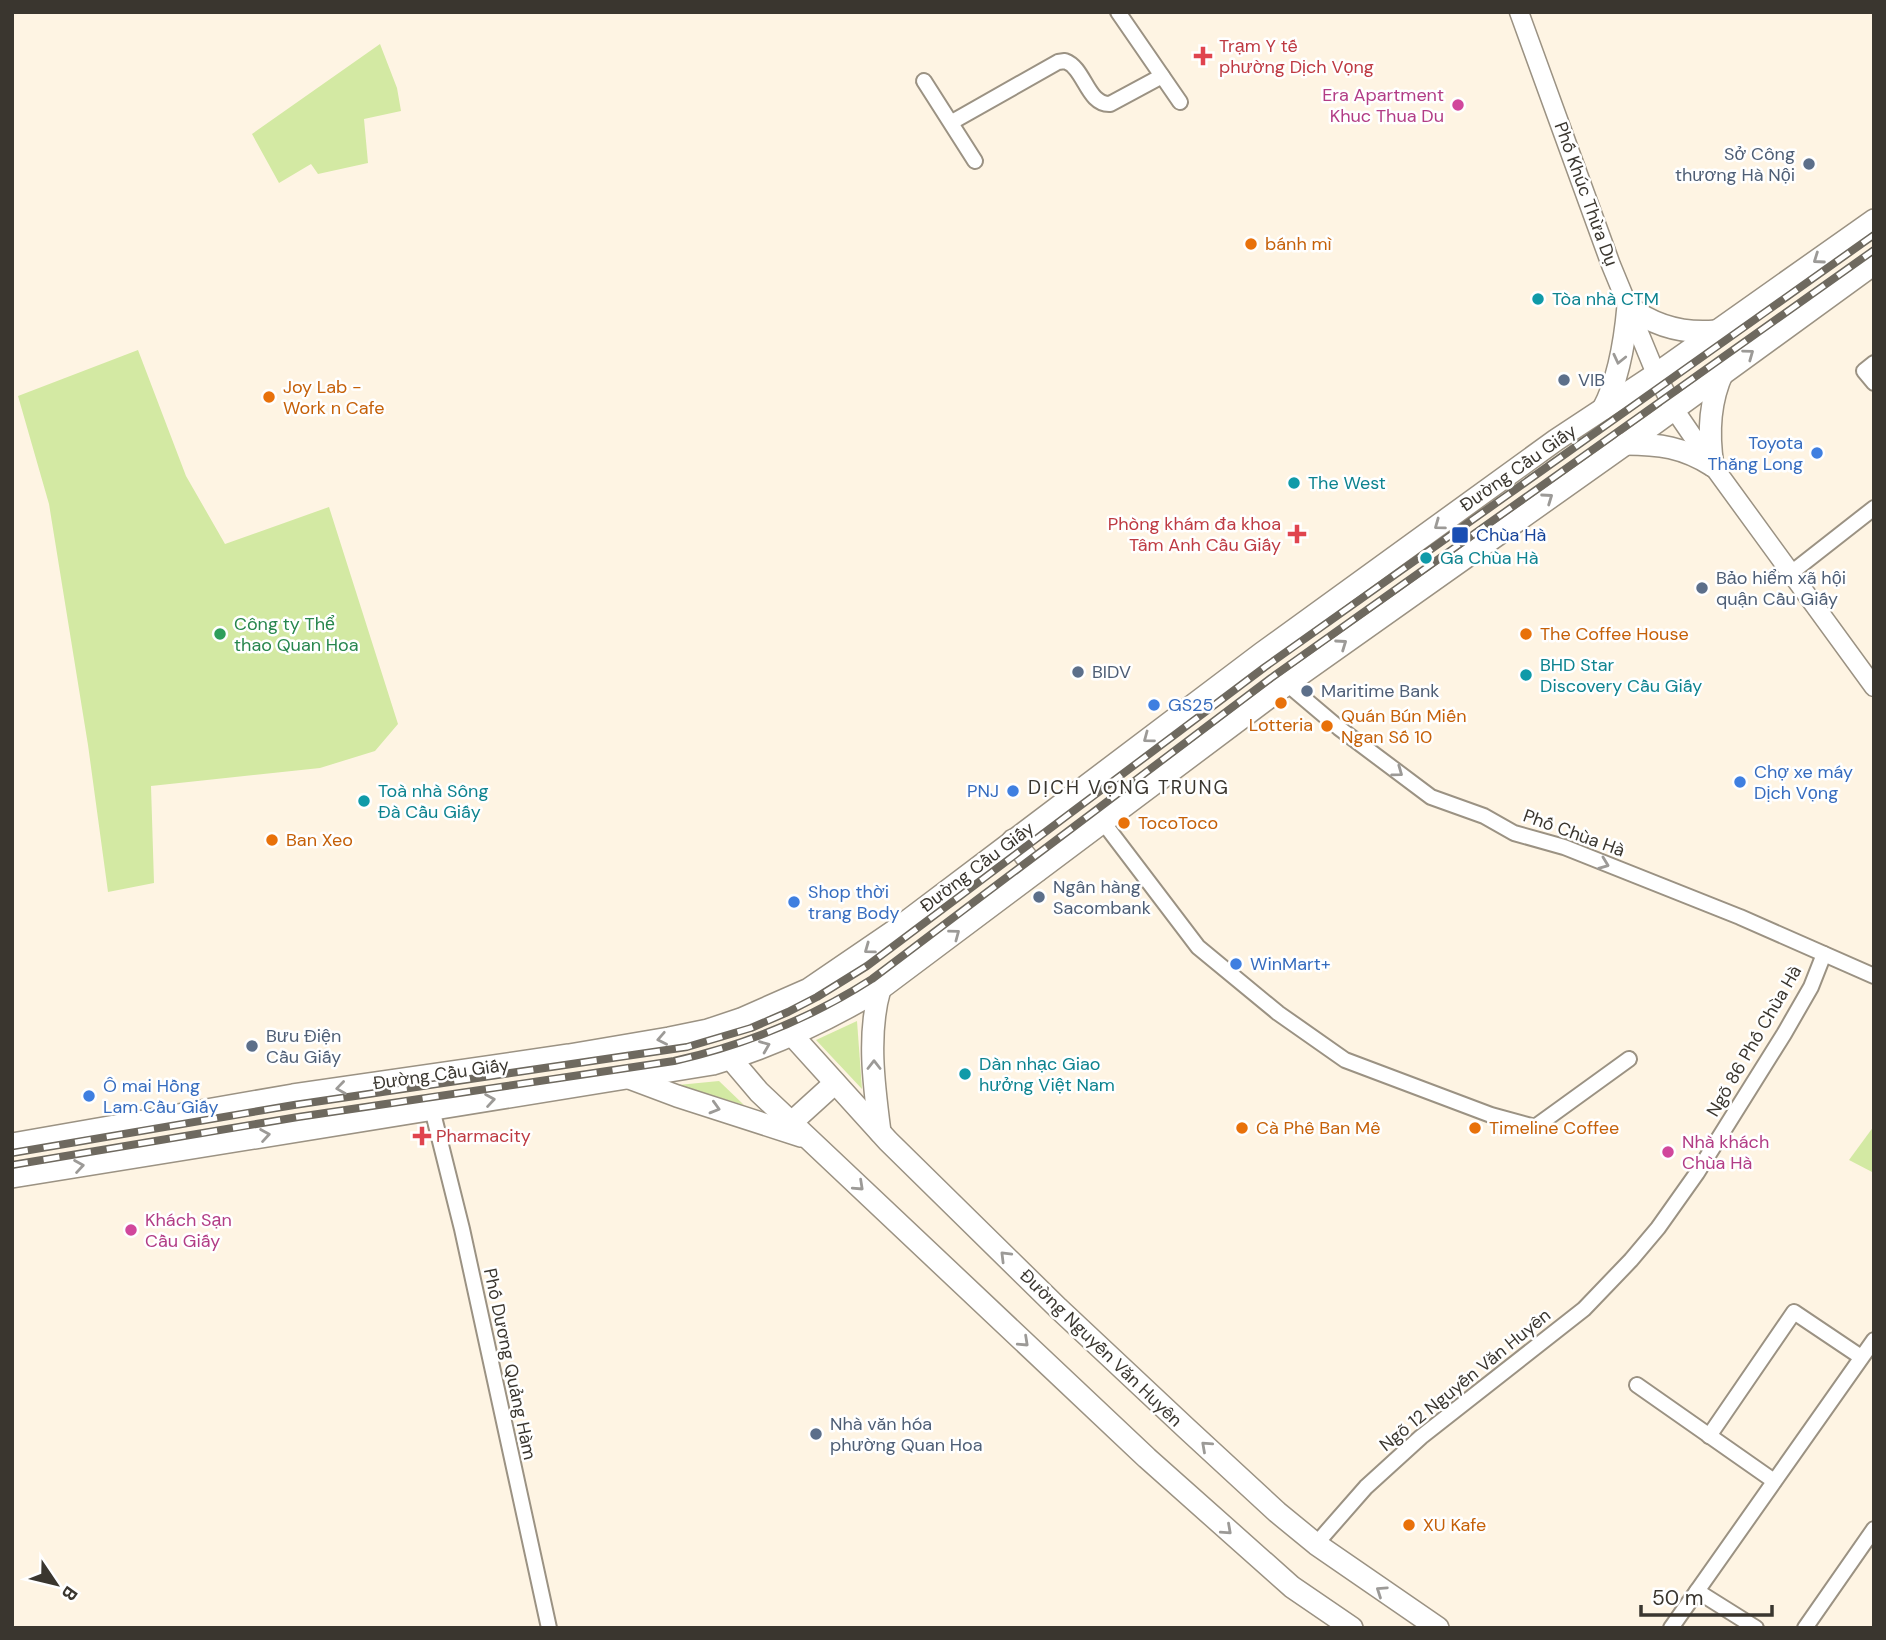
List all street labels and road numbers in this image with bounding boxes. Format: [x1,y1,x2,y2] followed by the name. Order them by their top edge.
[1549,118,1623,270] street label: Phố Khúc Thừa Dụ
[1455,419,1581,517] street label: Đường Cầu Giấy
[1520,804,1628,862] street label: Phố Chùa Hà
[915,816,1039,918] street label: Đường Cầu Giấy
[1701,961,1807,1121] street label: Ngõ 86 Phố Chùa Hà
[371,1053,511,1095] street label: Đường Cầu Giấy
[1014,1264,1188,1432] street label: Đường Nguyễn Văn Huyên
[478,1266,542,1462] street label: Phố Dương Quảng Hàm
[1374,1303,1556,1457] street label: Ngõ 12 Nguyễn Văn Huyên

